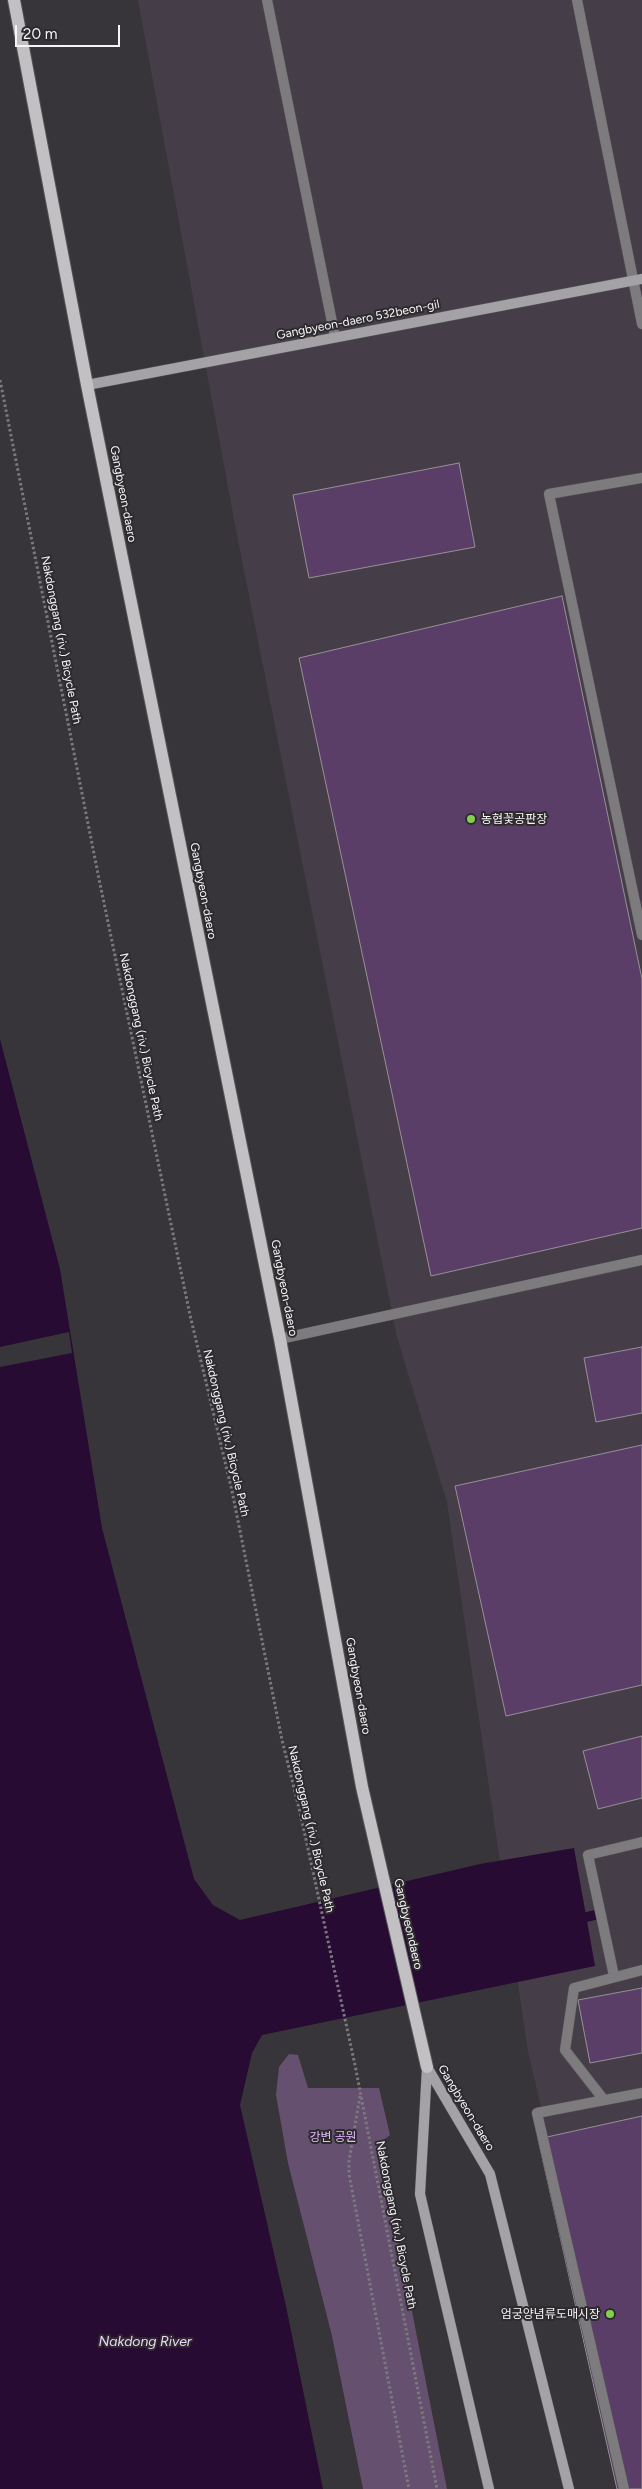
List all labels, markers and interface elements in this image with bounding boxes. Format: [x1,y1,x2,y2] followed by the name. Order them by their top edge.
[18,15,122,47] scale bar
[23,25,57,43] text: 20 m
[275,297,441,343] street label: Gangbyeon-daero 532beon-gil
[107,445,139,543] street label: Gangbyeon-daero
[38,555,84,725] street label: Nakdonggang (riv.) Bicycle Path
[481,812,547,826] place label: 농협꽃공판장
[465,813,477,825] marker: 농협꽃공판장
[187,842,219,940] street label: Gangbyeon-daero
[116,952,166,1122] street label: Nakdonggang (riv.) Bicycle Path
[268,1239,300,1337] street label: Gangbyeon-daero
[200,1348,252,1518] street label: Nakdonggang (riv.) Bicycle Path
[342,1637,374,1735] street label: Gangbyeon-daero
[285,1744,337,1914] street label: Nakdonggang (riv.) Bicycle Path
[391,1877,425,1971] street label: Gangbyeondaero
[435,2062,497,2154] street label: Gangbyeon-daero
[309,2130,357,2144] park label: 강변 공원
[373,2140,419,2310] street label: Nakdonggang (riv.) Bicycle Path
[501,2307,600,2321] place label: 엄궁양념류도매시장
[604,2308,616,2320] marker: 엄궁양념류도매시장
[98,2334,192,2350] water label: Nakdong River

